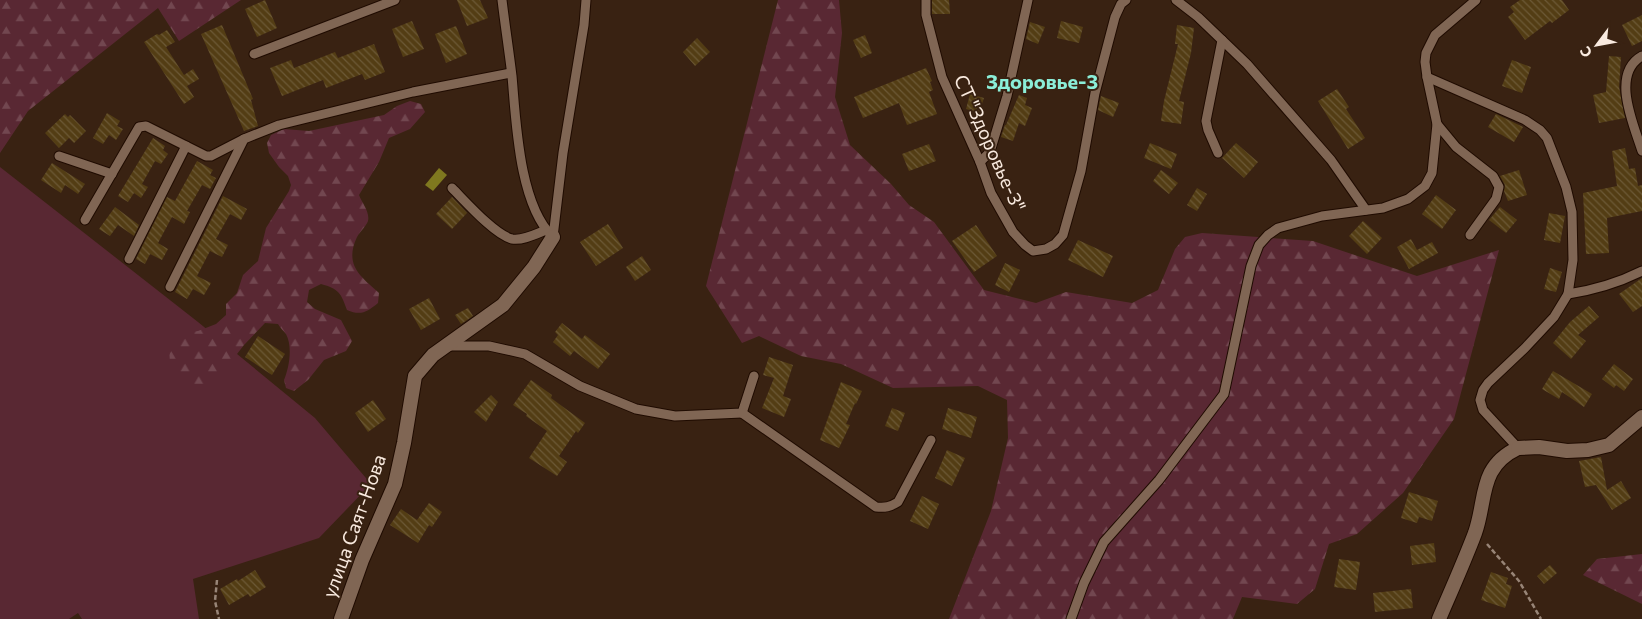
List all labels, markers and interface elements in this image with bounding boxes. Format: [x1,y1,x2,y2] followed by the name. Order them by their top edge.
[1572,20,1622,70] north arrow
[1576,44,1595,61] text: С
[986,69,1098,93] district label: Здоровье-3
[950,71,1031,215] street label: СТ "Здоровье-3"
[317,451,390,601] street label: улица Саят-Нова

